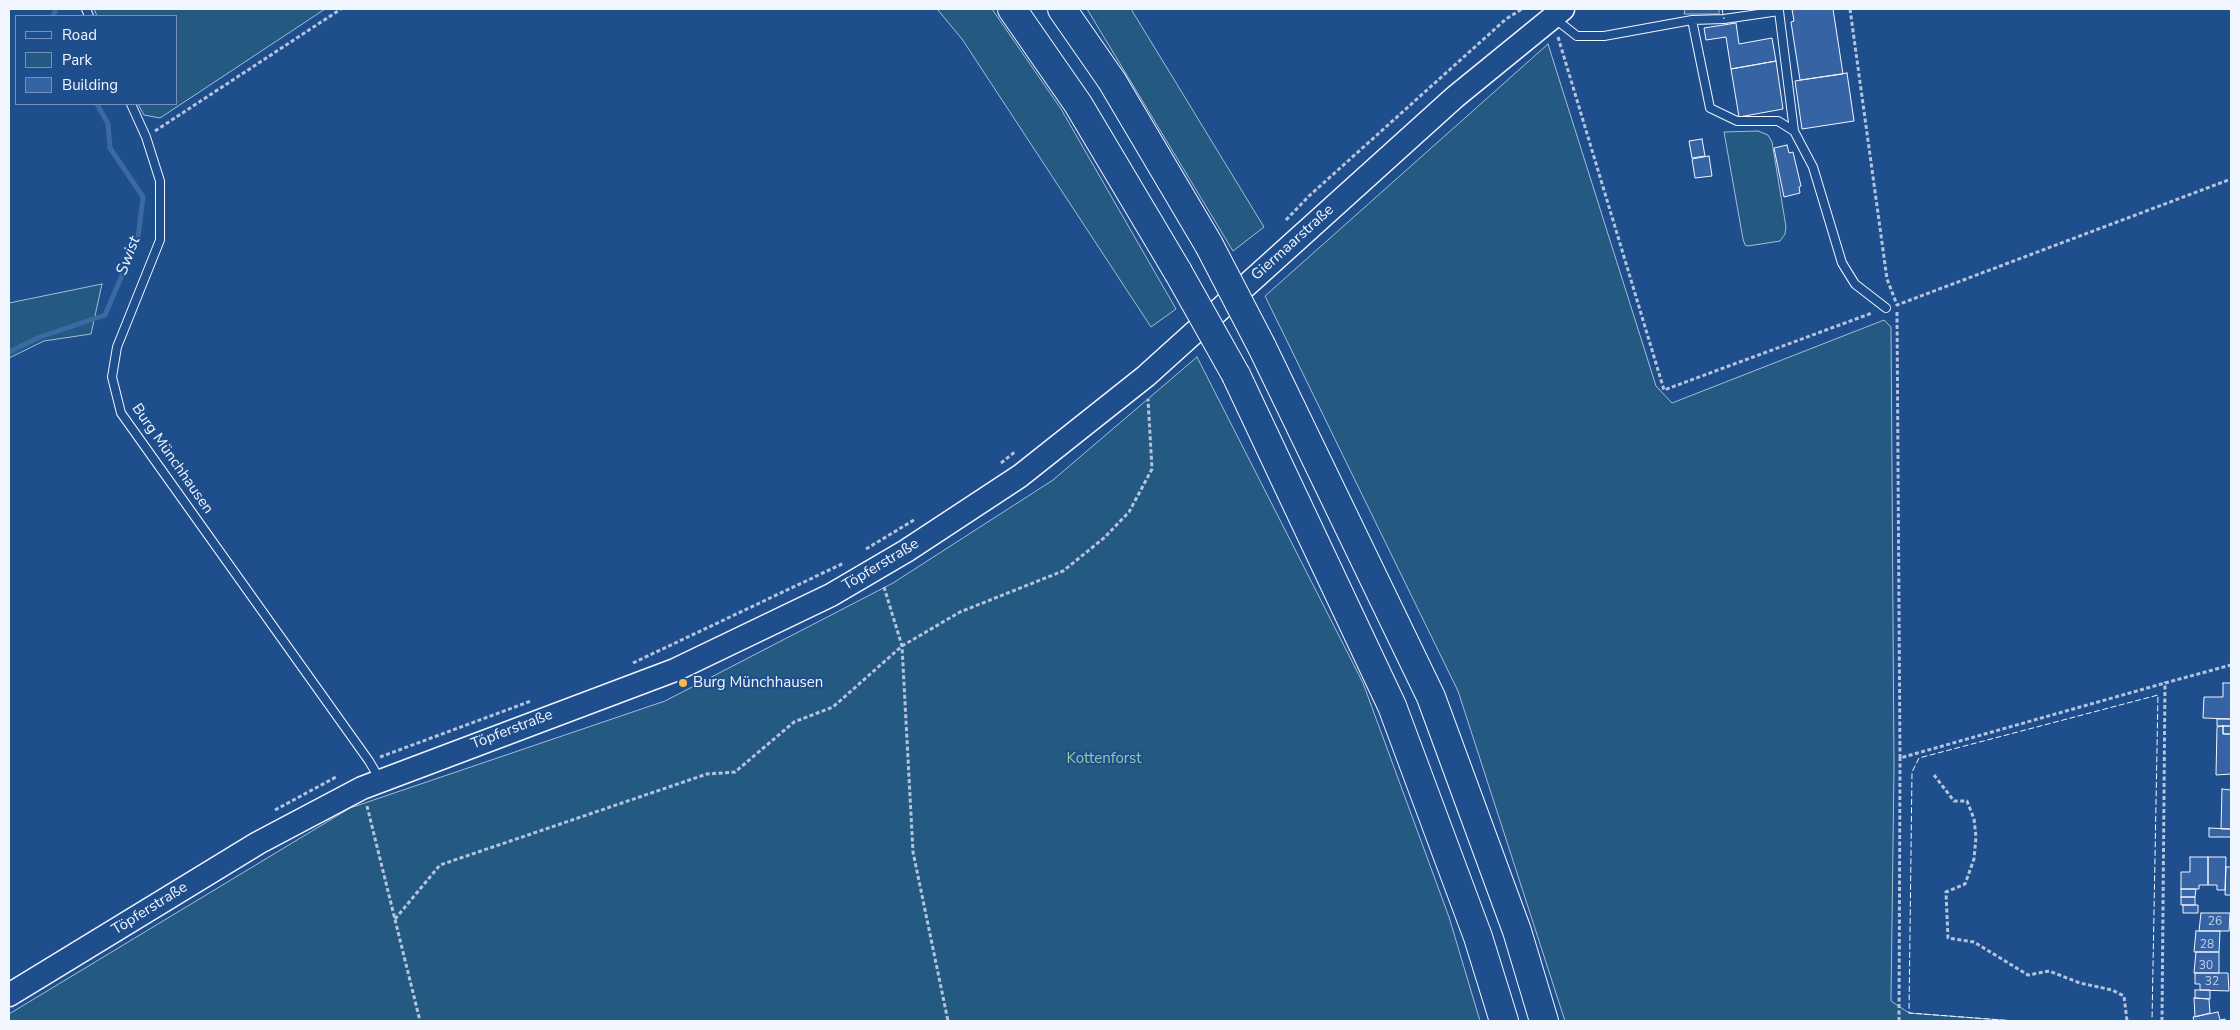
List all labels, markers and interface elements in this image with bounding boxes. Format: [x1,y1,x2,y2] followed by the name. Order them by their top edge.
[15,15,178,105] legend
[62,25,97,45] text: Road
[62,50,92,70] text: Park
[62,75,118,95] text: Building
[1248,201,1338,285] street label: Giermaarstraße
[113,234,145,278] water label: Swist
[127,400,217,518] street label: Burg Münchhausen
[840,535,922,595] street label: Töpferstraße
[693,674,823,692] place label: Burg Münchhausen
[677,677,689,689] marker: Burg Münchhausen
[469,706,555,754] street label: Töpferstraße
[1066,750,1142,768] park label: Kottenforst
[109,879,191,939] street label: Töpferstraße
[2208,915,2222,929] house number: 26
[2200,938,2214,952] house number: 28
[2199,959,2213,973] house number: 30
[2205,975,2219,989] house number: 32

